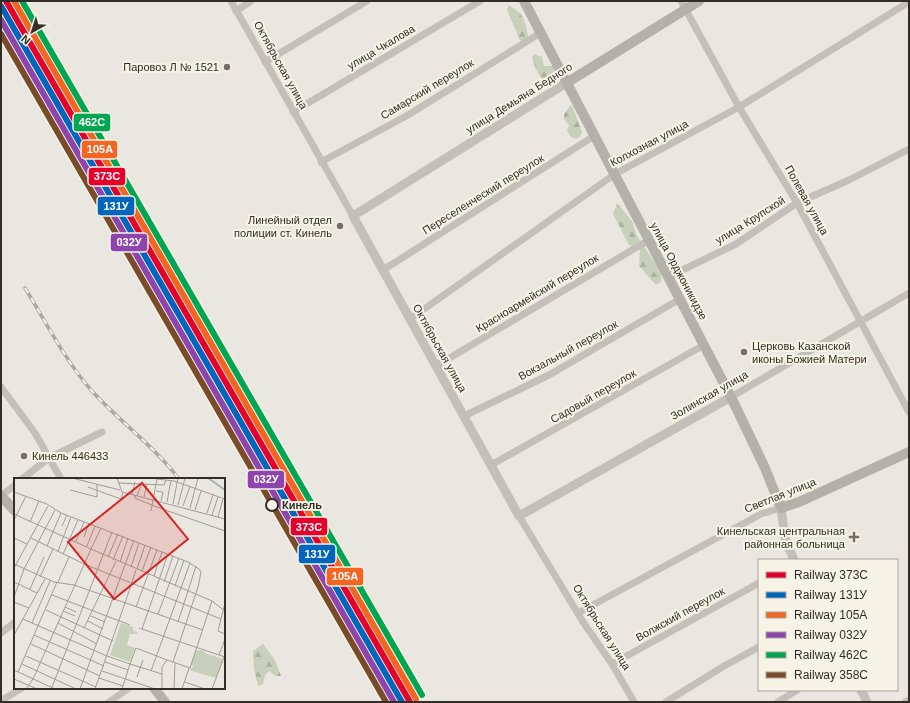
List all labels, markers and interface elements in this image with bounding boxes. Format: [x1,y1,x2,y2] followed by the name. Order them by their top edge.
[12,12,52,52] north arrow
[252,19,311,112] street label: Октябрьская улица
[345,22,418,72] street label: улица Чкалова
[19,33,33,47] text: N
[378,56,476,122] street label: Самарский переулок
[464,60,574,136] street label: улица Демьяна Бедного
[123,61,219,73] place label: Паровоз Л № 1521
[222,62,232,72] marker: Паровоз Л № 1521
[73,113,111,132] line badge: 462С
[79,116,105,128] text: 462С
[608,117,691,169] street label: Колхозная улица
[81,140,118,159] line badge: 105А
[87,143,113,155] text: 105А
[420,152,546,236] street label: Переселенческий переулок
[783,163,831,238] street label: Полевая улица
[88,167,126,186] line badge: 373C
[94,170,120,182] text: 373C
[713,194,787,246] street label: улица Крупской
[97,196,135,216] line badge: 131У
[103,200,129,212] text: 131У
[234,214,332,239] place label: Линейный отдел полиции ст. Кинель
[648,220,710,322] street label: улица Орджоникидзе
[335,221,345,231] marker: Линейный отдел полиции ст. Кинель
[110,233,148,252] line badge: 032У
[116,236,142,248] text: 032У
[473,251,601,334] street label: Красноармейский переулок
[411,302,470,395] street label: Октябрьская улица
[516,318,620,382] street label: Вокзальный переулок
[752,340,867,365] place label: Церковь Казанской иконы Божией Матери
[739,347,749,357] marker: Церковь Казанской иконы Божией Матери
[548,367,638,425] street label: Садовый переулок
[668,368,750,422] street label: Золинская улица
[32,450,108,462] place label: Кинель 446433
[19,451,29,461] marker: Кинель 446433
[247,470,285,489] line badge: 032У
[253,473,279,485] text: 032У
[743,475,818,515] street label: Светлая улица
[14,478,225,689] inset map
[265,498,279,512] marker: Кинель
[282,499,322,511] place label: Кинель
[290,517,328,536] line badge: 373C
[296,521,322,533] text: 373C
[717,525,846,550] place label: Кинельская центральная районная больница
[848,531,860,543] marker: Кинельская центральная районная больница
[298,544,336,564] line badge: 131У
[304,548,330,560] text: 131У
[758,559,898,691] legend
[326,567,364,586] line badge: 105А
[794,568,868,582] text: Railway 373C
[332,570,358,582] text: 105А
[571,582,634,673] street label: Октябрьская улица
[634,585,727,643] street label: Волжский переулок
[794,588,867,602] text: Railway 131У
[794,608,867,622] text: Railway 105А
[794,628,867,642] text: Railway 032У
[794,648,868,662] text: Railway 462С
[794,668,868,682] text: Railway 358С

